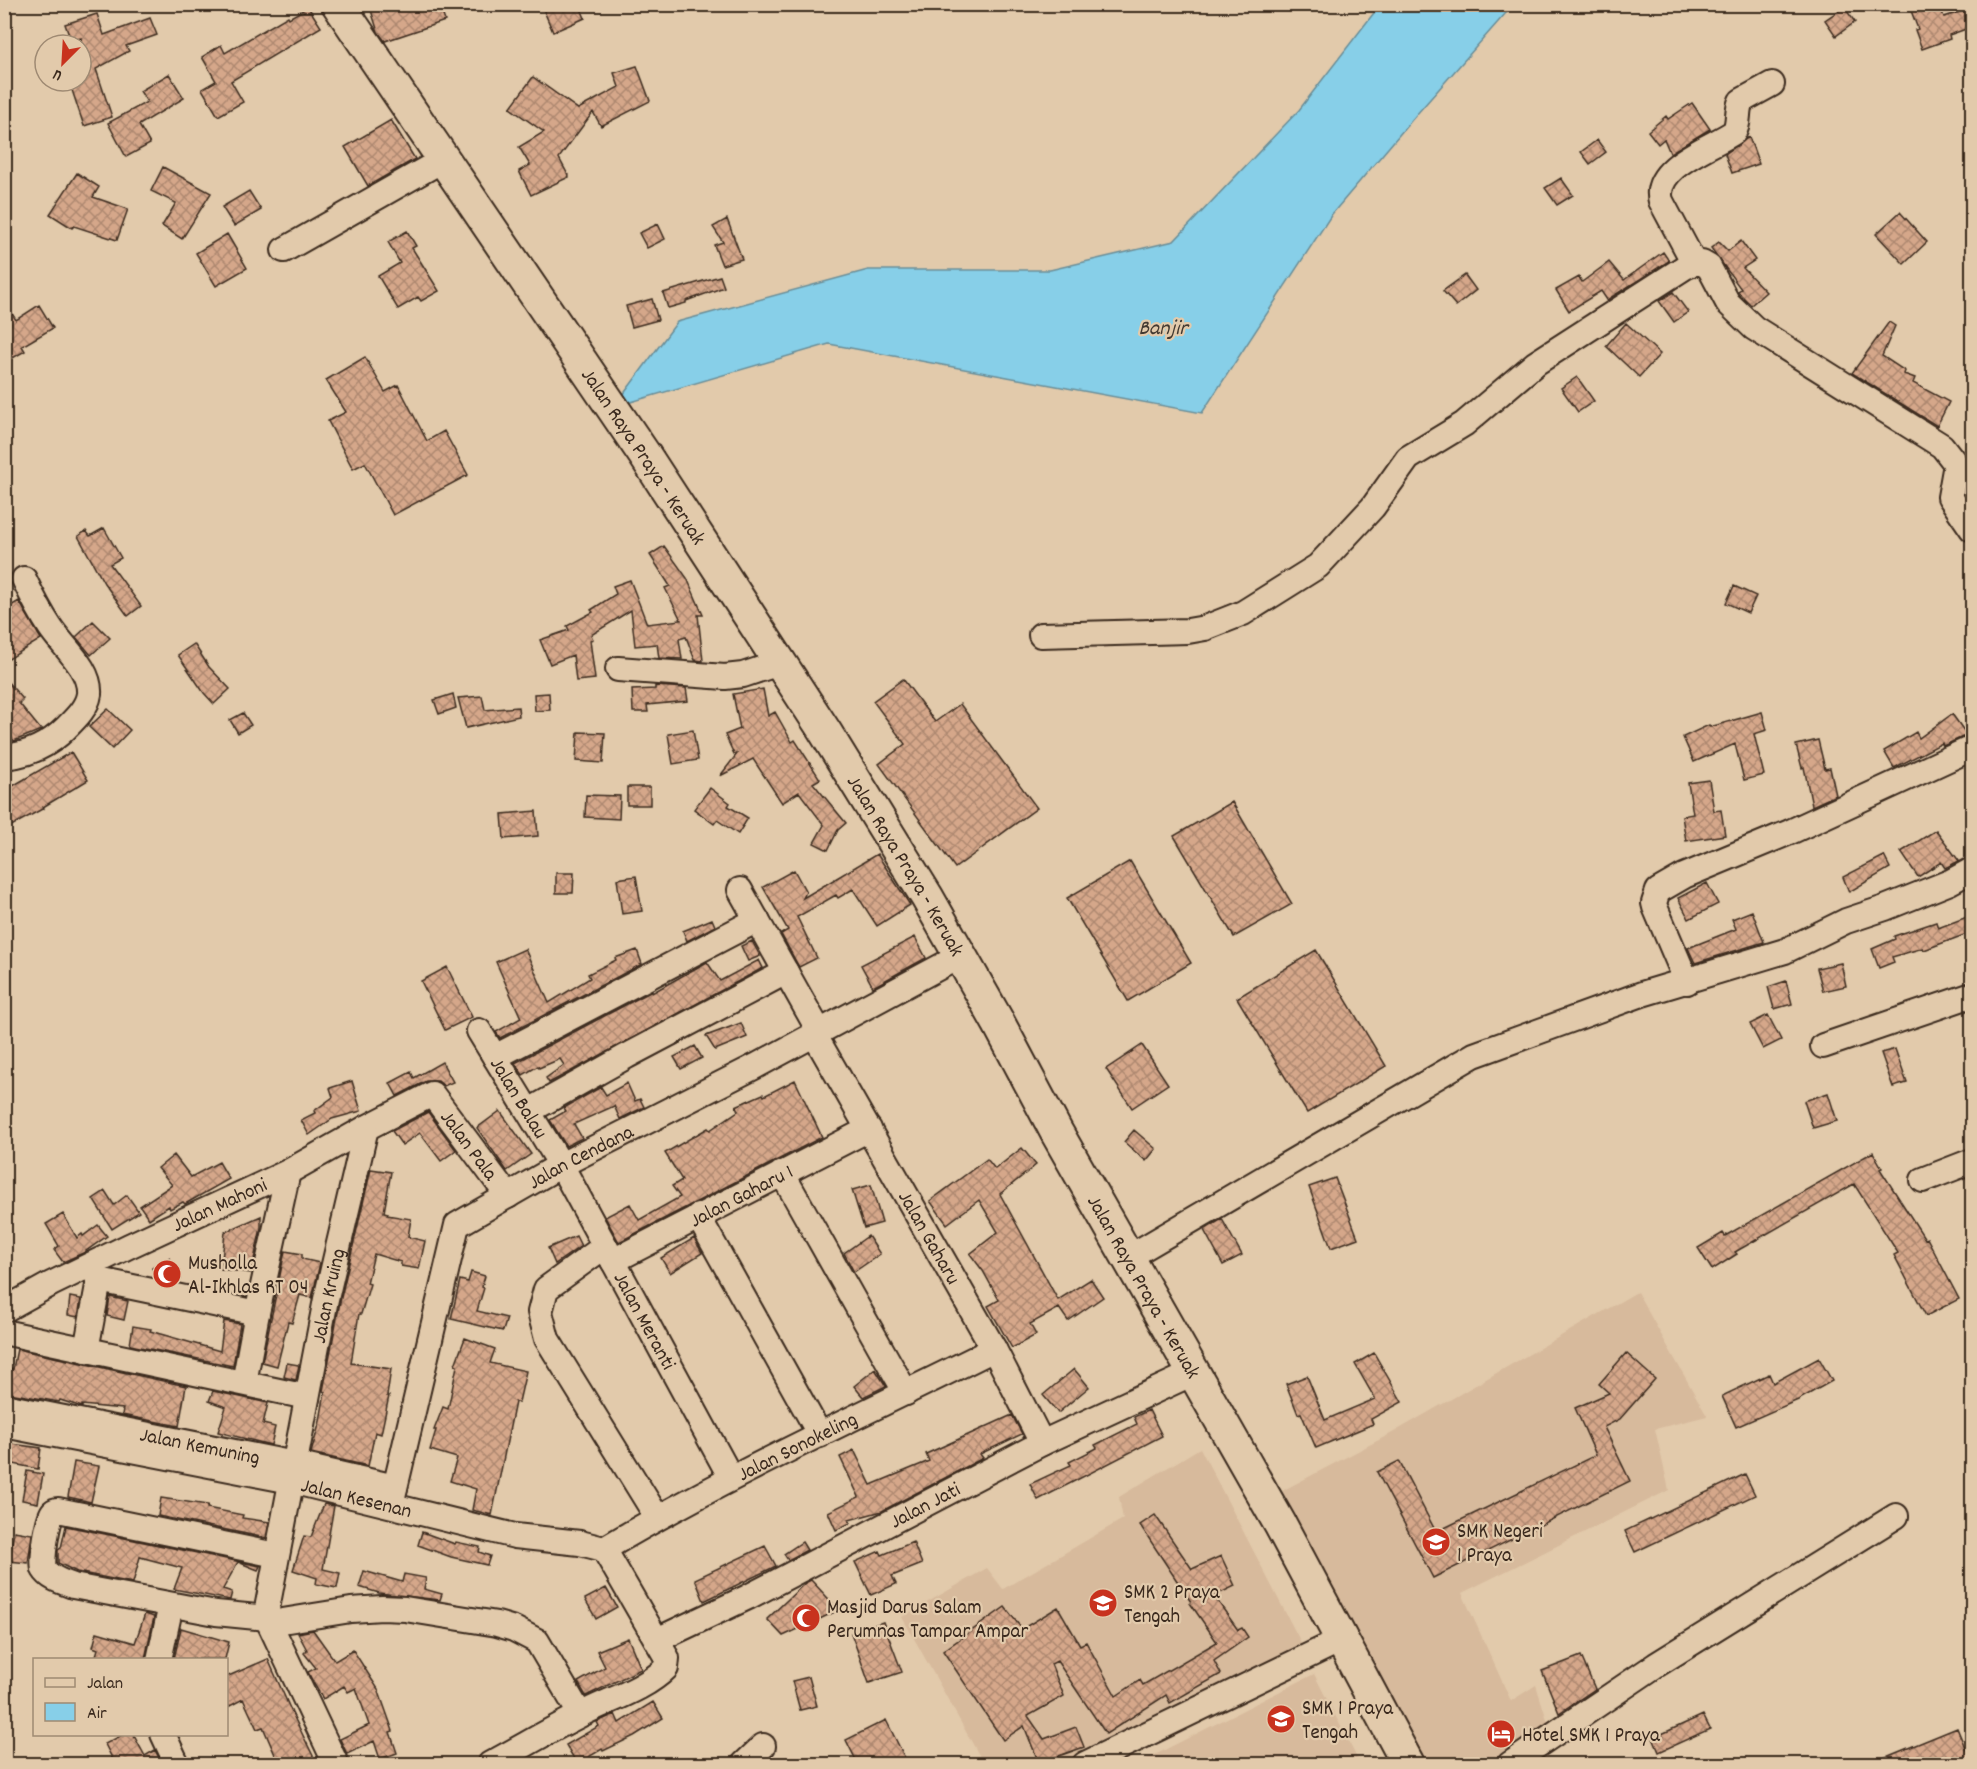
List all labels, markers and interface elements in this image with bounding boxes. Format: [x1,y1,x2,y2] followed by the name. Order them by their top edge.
[33,33,93,93] north arrow
[49,62,66,86] text: U
[1139,314,1190,345] water label: Banjir
[572,363,712,552] street label: Jalan Raya Praya - Keruak
[837,770,970,963] street label: Jalan Raya Praya - Keruak
[481,1053,554,1146] street label: Jalan Balau
[431,1105,504,1189] street label: Jalan Pala
[523,1118,641,1199] street label: Jalan Cendana
[685,1158,800,1237] street label: Jalan Gaharu 1
[168,1172,273,1242] street label: Jalan Mahoni
[889,1186,966,1291] street label: Jalan Gaharu
[1078,1191,1206,1385] street label: Jalan Raya Praya - Keruak
[306,1246,355,1346] street label: Jalan Kruing
[188,1250,308,1304] place label: Musholla Al-Ikhlas RT 04
[151,1258,183,1290] mosque icon: Musholla Al-Ikhlas RT 04
[604,1268,682,1376] street label: Jalan Meranti
[733,1406,863,1491] street label: Jalan Sonokeling
[137,1421,262,1475] street label: Jalan Kemuning
[297,1472,414,1528] street label: Jalan Kesenan
[885,1476,967,1538] street label: Jalan Jati
[1457,1518,1543,1572] place label: SMK Negeri 1 Praya
[1420,1526,1452,1558] school or university icon: SMK Negeri 1 Praya
[1124,1579,1221,1633] place label: SMK 2 Praya Tengah
[1087,1587,1119,1619] school or university icon: SMK 2 Praya Tengah
[827,1594,1028,1648] place label: Masjid Darus Salam Perumnas Tampar Ampar
[790,1602,822,1634] mosque icon: Masjid Darus Salam Perumnas Tampar Ampar
[33,1658,228,1736] legend
[87,1672,123,1697] text: Jalan
[1302,1695,1394,1749] place label: SMK 1 Praya Tengah
[87,1702,107,1727] text: Air
[1265,1703,1297,1735] school or university icon: SMK 1 Praya Tengah
[1485,1718,1517,1750] hotel icon: Hotel SMK 1 Praya
[1522,1722,1661,1752] place label: Hotel SMK 1 Praya

